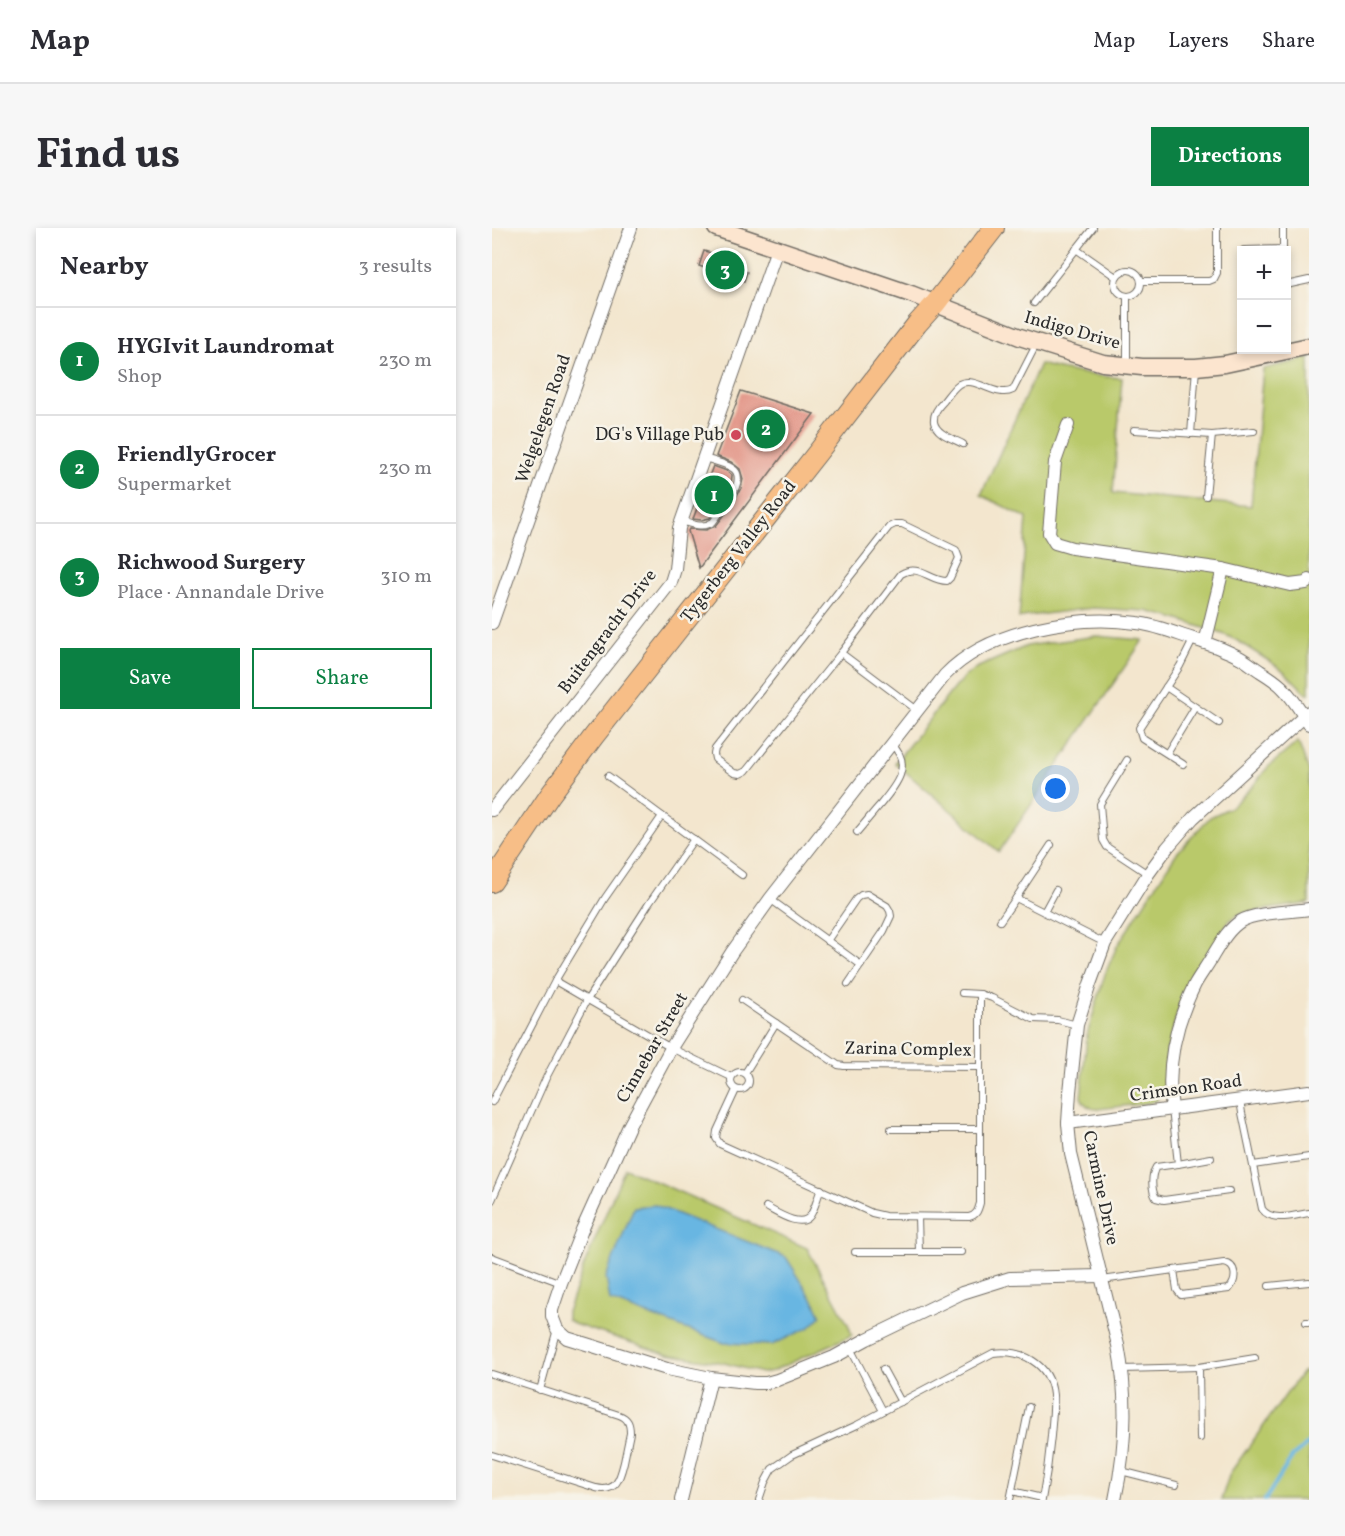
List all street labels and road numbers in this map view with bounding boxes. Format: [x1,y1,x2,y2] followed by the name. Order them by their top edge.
[1021,305,1123,357] street label: Indigo Drive
[510,351,578,487] street label: Welgelegen Road
[675,475,803,629] street label: Tygerberg Valley Road
[553,565,663,699] street label: Buitengracht Drive
[611,988,695,1108] street label: Cinnebar Street
[844,1036,972,1064] street label: Zarina Complex
[1128,1069,1244,1109] street label: Crimson Road
[1076,1128,1124,1248] street label: Carmine Drive

